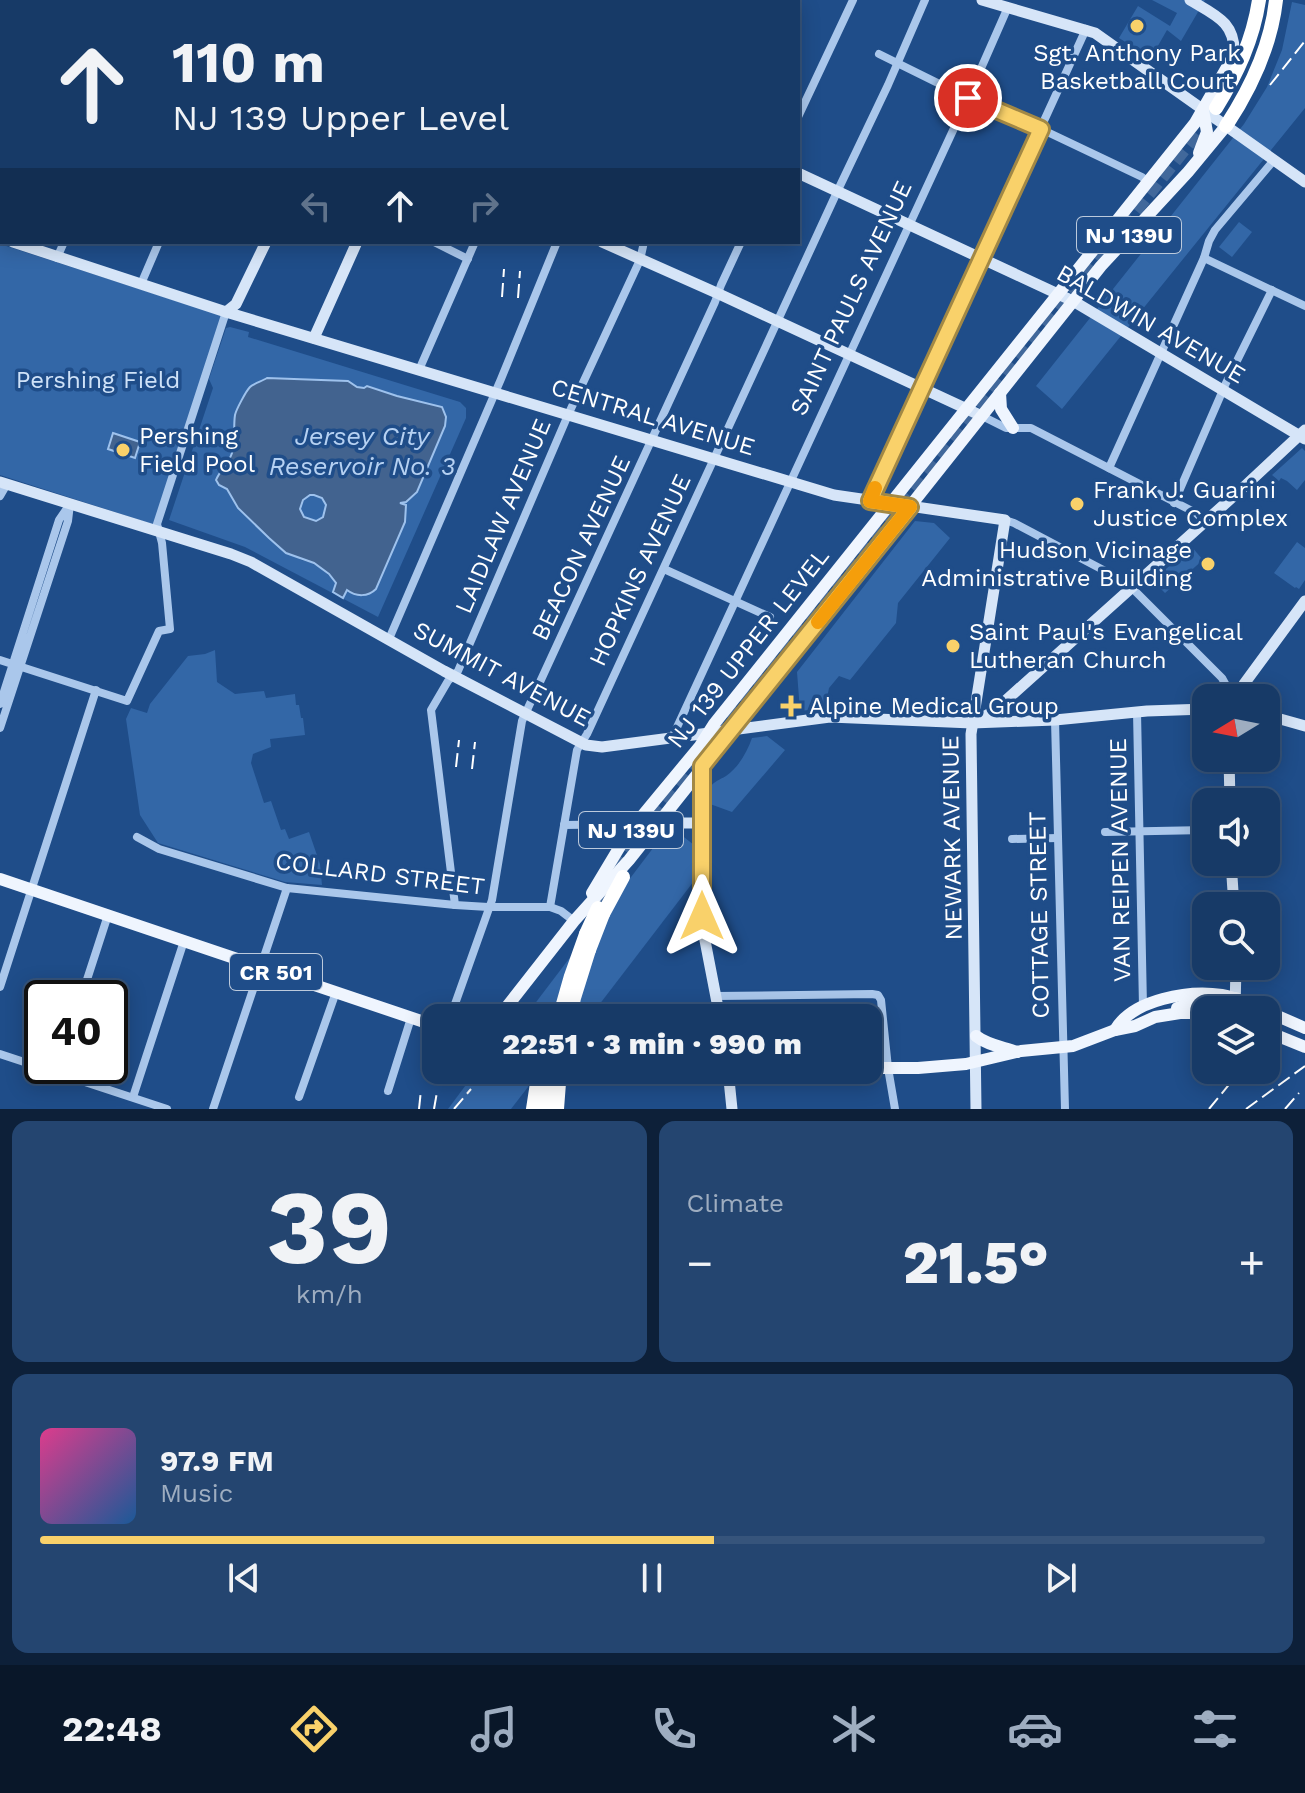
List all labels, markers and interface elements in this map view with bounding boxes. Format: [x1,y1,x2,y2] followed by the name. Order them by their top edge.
[1128,17,1146,35] marker: Sgt. Anthony Park Basketball Court
[172,30,325,96] text: 110 m
[40,32,144,136] icon: ahead
[1033,39,1241,95] place label: Sgt. Anthony Park Basketball Court
[934,64,1002,132] pin
[946,76,990,120] icon: arrive
[172,97,509,139] text: NJ 139 Upper Level
[784,176,918,420] street label: SAINT PAULS AVENUE
[294,184,338,228] icon: left
[378,184,422,228] icon: ahead
[462,184,506,228] icon: right
[1077,217,1181,253] road number: NJ 139U
[1052,259,1250,389] street label: BALDWIN AVENUE
[16,366,180,394] park label: Pershing Field
[548,373,758,461] street label: CENTRAL AVENUE
[449,414,557,618] street label: LAIDLAW AVENUE
[269,421,455,481] water label: Jersey City Reservoir No. 3
[139,422,256,478] place label: Pershing Field Pool
[114,441,132,459] marker: Pershing Field Pool
[526,451,636,645] street label: BEACON AVENUE
[583,470,697,670] street label: HOPKINS AVENUE
[1093,476,1288,532] place label: Frank J. Guarini Justice Complex
[1068,495,1086,513] marker: Frank J. Guarini Justice Complex
[921,536,1192,592] place label: Hudson Vicinage Administrative Building
[661,543,835,753] street label: NJ 139 UPPER LEVEL
[1199,555,1217,573] marker: Hudson Vicinage Administrative Building
[409,615,595,733] street label: SUMMIT AVENUE
[969,618,1244,674] place label: Saint Paul's Evangelical Lutheran Church
[944,637,962,655] marker: Saint Paul's Evangelical Lutheran Church
[1192,684,1280,772] north arrow
[1192,684,1280,1084] map controls
[809,692,1059,720] place label: Alpine Medical Group
[780,695,802,717] marker: Alpine Medical Group
[936,735,968,941] street label: NEWARK AVENUE
[1104,738,1136,982] street label: VAN REIPEN AVENUE
[1192,788,1280,876] button: sound
[1023,811,1055,1019] street label: COTTAGE STREET
[579,812,683,848] road number: NJ 139U
[274,847,486,901] street label: COLLARD STREET
[660,874,744,958] position arrow
[1192,892,1280,980] button: search
[230,954,322,990] road number: CR 501
[24,980,128,1084] speed limit sign: 40
[1192,996,1280,1084] button: layers
[502,1026,802,1061] text: 22:51 · 3 min · 990 m
[266,1166,392,1288] text: 39
[687,1188,784,1218] text: Climate
[903,1227,1049,1298] text: 21.5°
[687,1237,713,1289] text: −
[1238,1237,1265,1289] text: +
[296,1279,363,1309] text: km/h
[160,1443,274,1478] text: 97.9 FM
[160,1478,233,1508] text: Music
[222,1556,266,1600] icon: previous
[630,1556,674,1600] icon: pause
[1039,1556,1083,1600] icon: next
[286,1701,342,1757] icon: directions
[466,1701,522,1757] icon: music
[646,1701,702,1757] icon: phone
[826,1701,882,1757] icon: climate
[1007,1701,1063,1757] icon: car
[1187,1701,1243,1757] icon: filters
[62,1708,162,1750] text: 22:48

